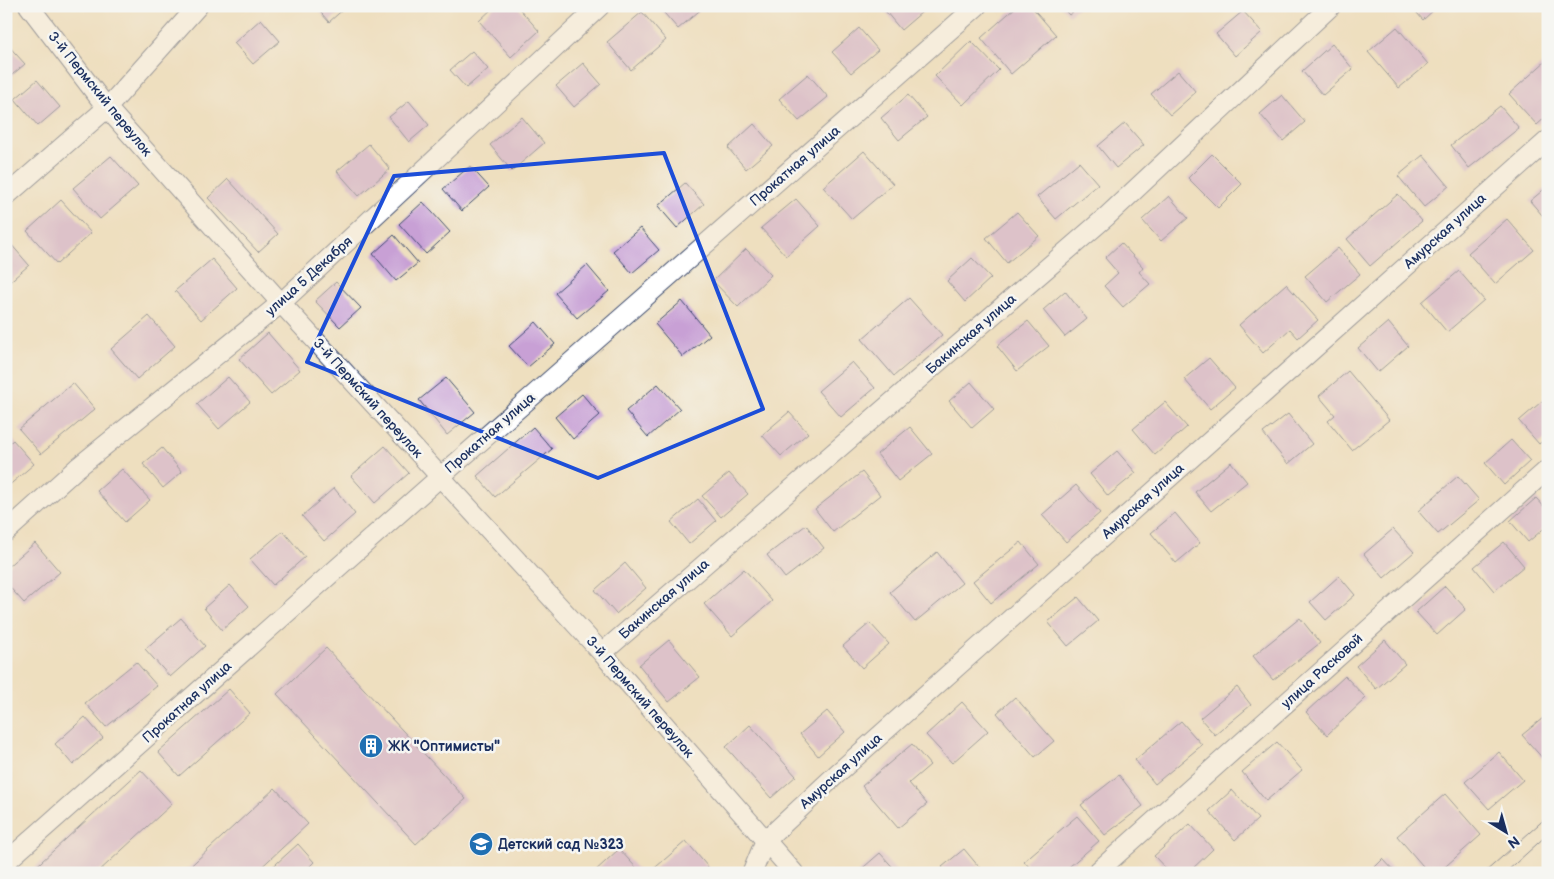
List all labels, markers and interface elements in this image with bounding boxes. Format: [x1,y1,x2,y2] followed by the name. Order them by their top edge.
[44,28,156,160] street label: 3-й Пермский переулок
[746,122,844,210] street label: Прокатная улица
[1400,189,1490,273] street label: Амурская улица
[262,232,356,319] street label: улица 5 Декабря
[922,290,1020,378] street label: Бакинская улица
[310,334,427,462] street label: 3-й Пермский переулок
[441,389,539,477] street label: Прокатная улица
[1098,459,1188,543] street label: Амурская улица
[615,555,713,643] street label: Бакинская улица
[1278,630,1366,712] street label: улица Расковой
[583,633,698,762] street label: 3-й Пермский переулок
[139,657,236,747] street label: Прокатная улица
[796,729,886,813] street label: Амурская улица
[358,733,384,759] building icon: ЖК "Оптимисты"
[388,738,500,755] place label: ЖК "Оптимисты"
[1482,806,1532,856] north arrow
[468,831,494,857] school or university icon: Детский сад №323
[1504,832,1523,852] text: N
[498,836,624,853] place label: Детский сад №323

